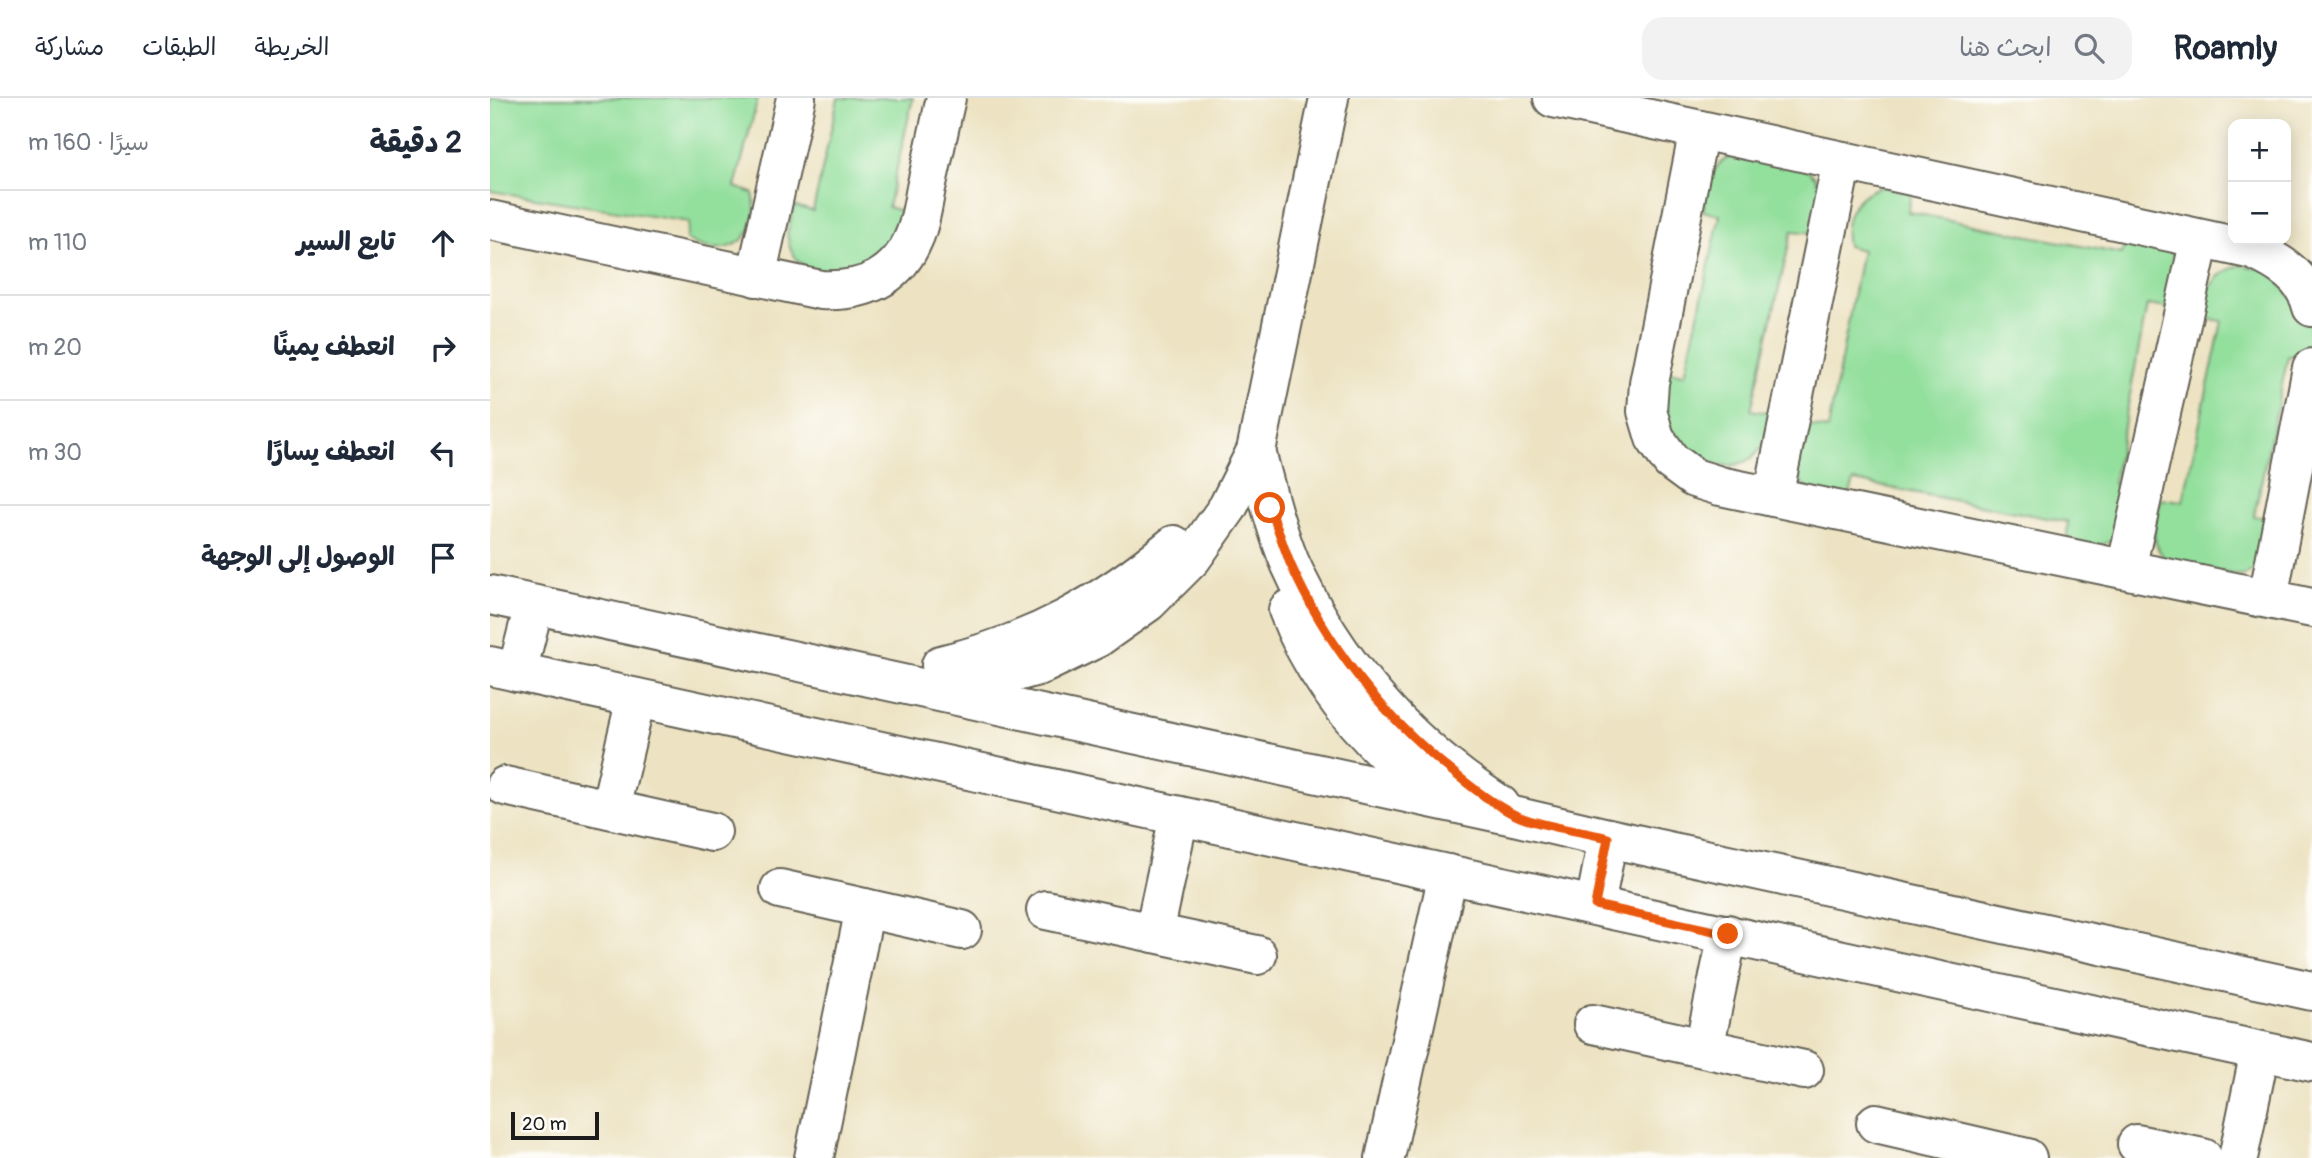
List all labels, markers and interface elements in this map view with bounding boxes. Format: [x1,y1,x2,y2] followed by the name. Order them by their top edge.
[1642,17,2132,80] search box
[2174,28,2277,69] text: Roamly
[2070,29,2108,67] icon: search
[1959,32,2052,64] text: ابحث هنا
[35,33,104,62] text: مشاركة
[142,33,217,62] text: الطبقات
[255,33,329,62] text: الخريطة
[2228,119,2291,245] map controls
[2228,119,2291,182] button: +
[370,124,462,161] text: 2 دقيقة
[28,128,149,157] text: سيرًا · 160 m
[2228,182,2291,245] button: −
[424,224,462,262] icon: ahead
[297,226,395,258] text: تابع السير
[28,228,87,257] text: 110 m
[424,329,462,367] icon: right
[273,331,395,363] text: انعطف يمينًا
[28,333,82,362] text: 20 m
[424,434,462,472] icon: left
[266,436,395,468] text: انعطف يسارًا
[28,438,82,467] text: 30 m
[1254,492,1285,523] route start
[424,539,462,577] icon: arrive
[201,541,395,573] text: الوصول إلى الوجهة
[1712,918,1743,949] route end
[511,1109,598,1141] scale bar
[522,1112,567,1136] text: 20 m

